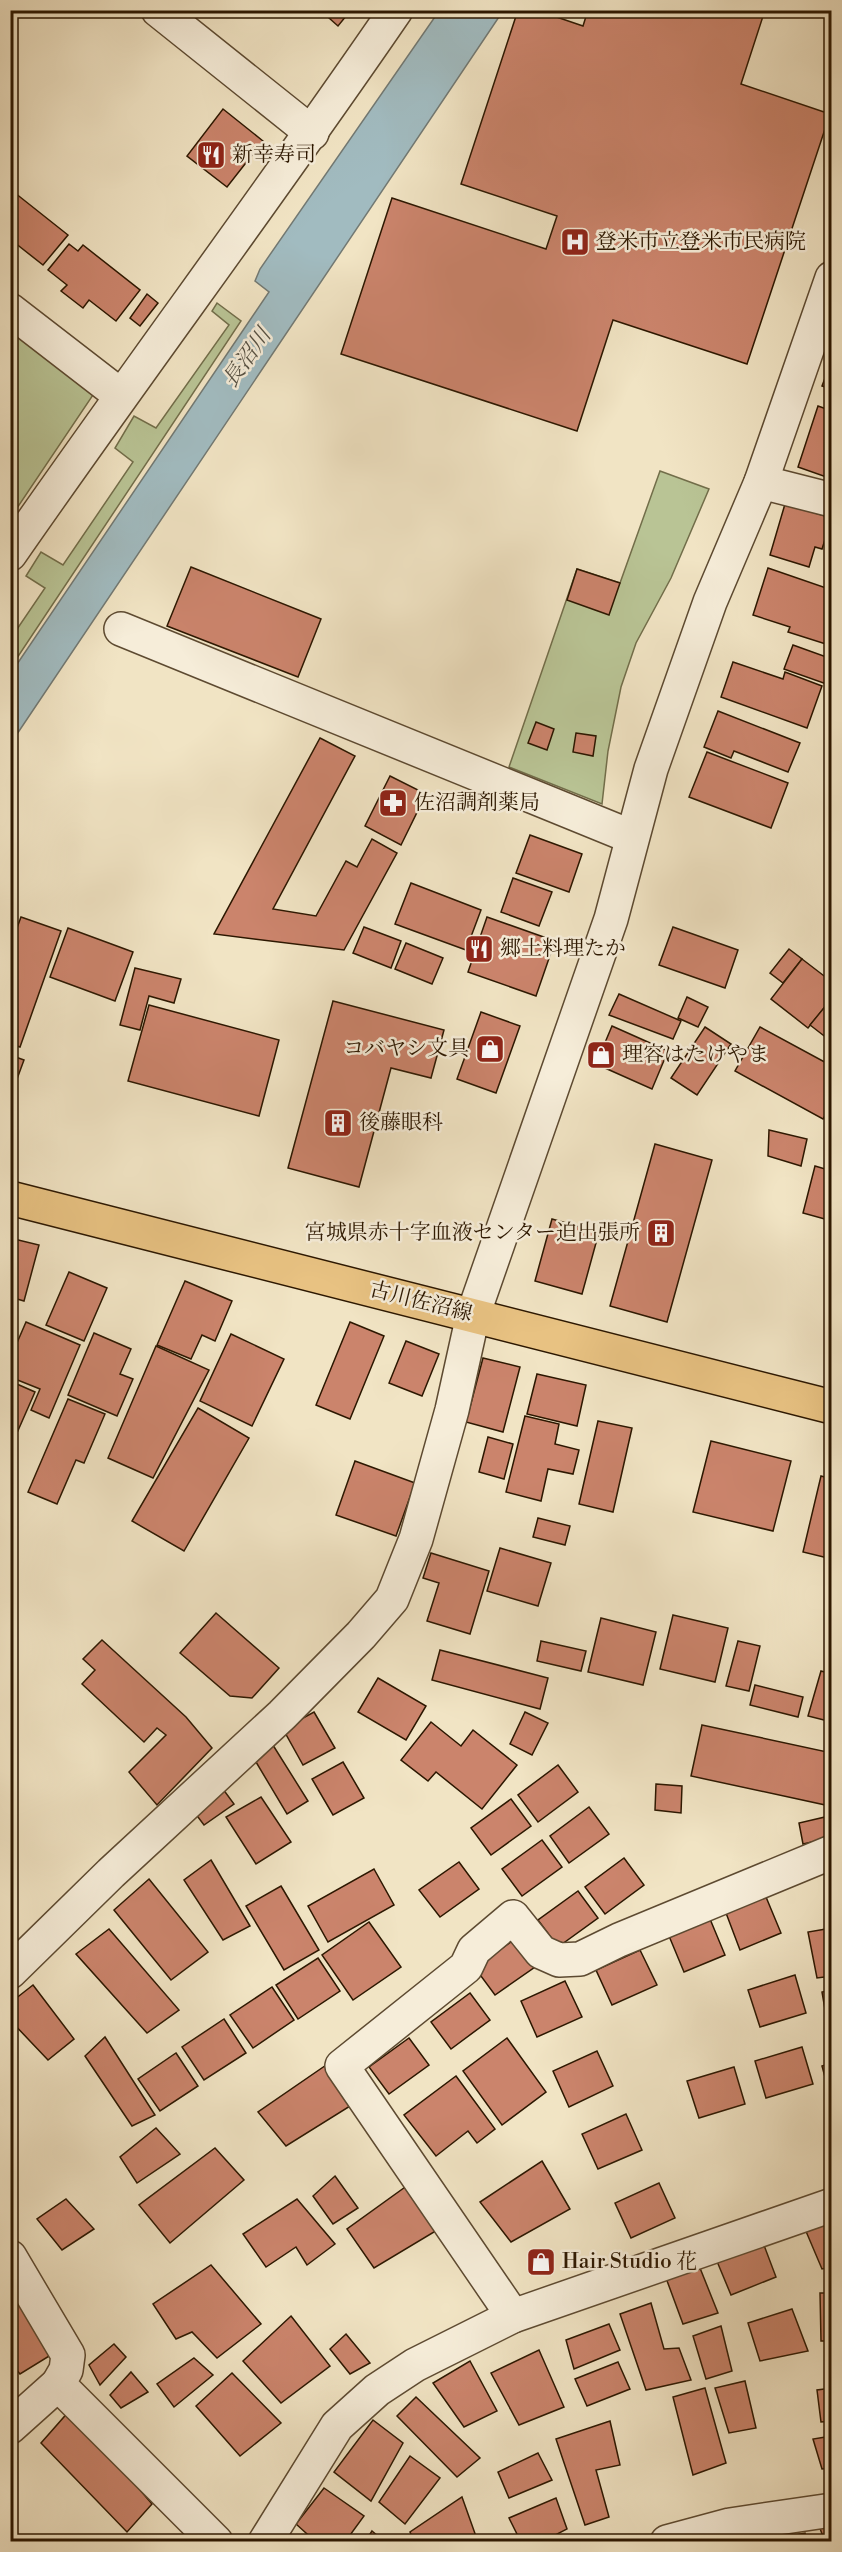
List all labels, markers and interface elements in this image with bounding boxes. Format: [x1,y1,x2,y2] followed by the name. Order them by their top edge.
[195,139,227,171] restaurant icon: 新幸寿司
[232,142,316,168] place label: 新幸寿司
[559,226,591,258] hospital icon: 登米市立登米市民病院
[596,229,806,255] place label: 登米市立登米市民病院
[217,322,278,393] water label: 長沼川
[377,787,409,819] pharmacy icon: 佐沼調剤薬局
[414,790,540,816] place label: 佐沼調剤薬局
[463,933,495,965] restaurant icon: 郷土料理たか
[500,936,626,962] place label: 郷土料理たか
[474,1033,506,1065] shop icon: コバヤシ文具
[343,1036,469,1062] place label: コバヤシ文具
[585,1039,617,1071] shop icon: 理容はたけやま
[622,1042,769,1068] place label: 理容はたけやま
[322,1107,354,1139] building icon: 後藤眼科
[359,1110,443,1136] place label: 後藤眼科
[645,1217,677,1249] building icon: 宮城県赤十字血液センター迫出張所
[305,1220,640,1246] place label: 宮城県赤十字血液センター迫出張所
[367,1277,475,1327] street label: 古川佐沼線
[525,2246,557,2278] shop icon: Hair Studio 花
[562,2249,697,2275] place label: Hair Studio 花

